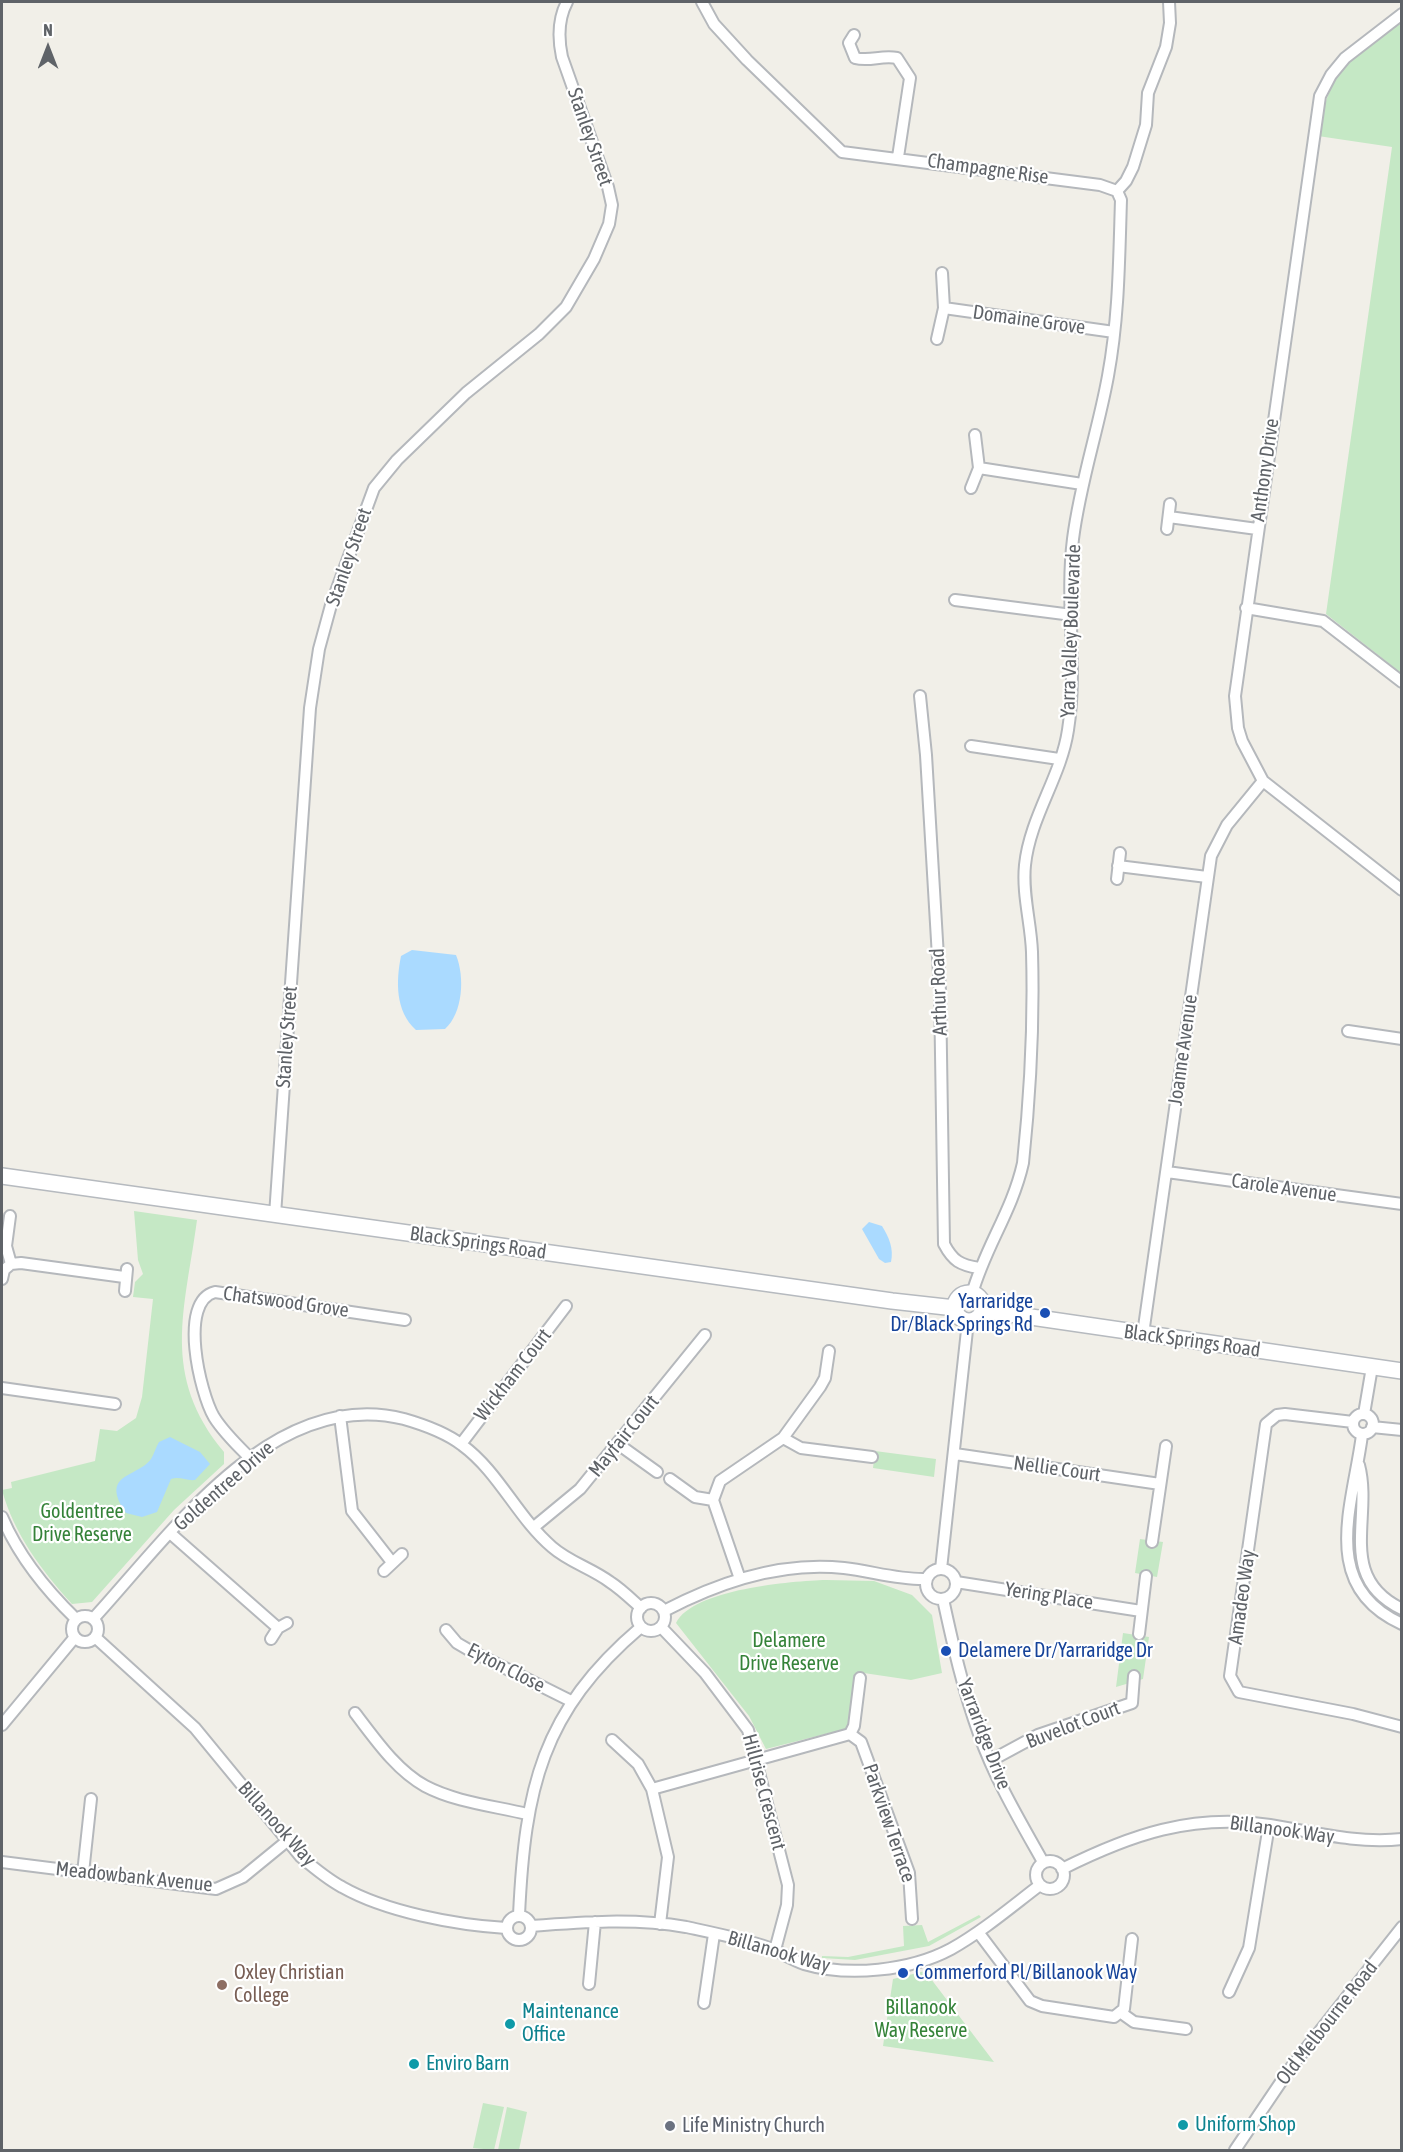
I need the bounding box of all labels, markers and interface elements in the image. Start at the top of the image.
north arrow [18,18,78,78]
text: N [43,21,53,39]
street label: Stanley Street [562,85,618,189]
street label: Champagne Rise [926,149,1050,189]
street label: Domaine Grove [971,300,1087,340]
street label: Anthony Drive [1246,417,1284,523]
street label: Stanley Street [321,505,377,609]
street label: Yarra Valley Boulevarde [1056,544,1086,718]
street label: Arthur Road [925,948,953,1036]
street label: Stanley Street [271,985,303,1089]
street label: Joanne Avenue [1163,993,1203,1107]
street label: Carole Avenue [1230,1169,1338,1207]
street label: Black Springs Road [408,1222,548,1264]
street label: Chatswood Grove [222,1281,350,1323]
place label: Yarraridge Dr/Black Springs Rd [890,1290,1033,1337]
marker: Yarraridge Dr/Black Springs Rd [1038,1306,1052,1320]
street label: Black Springs Road [1122,1320,1262,1362]
street label: Wickham Court [469,1324,557,1426]
street label: Mayfair Court [584,1390,664,1482]
street label: Goldentree Drive [169,1436,279,1536]
street label: Nellie Court [1012,1451,1102,1487]
park label: Goldentree Drive Reserve [32,1500,132,1547]
street label: Amadeo Way [1223,1548,1261,1646]
street label: Yering Place [1003,1577,1095,1615]
park label: Delamere Drive Reserve [739,1629,839,1676]
street label: Eyton Close [463,1638,549,1698]
place label: Delamere Dr/Yarraridge Dr [958,1639,1153,1663]
marker: Delamere Dr/Yarraridge Dr [939,1644,953,1658]
street label: Yarraridge Drive [952,1675,1016,1793]
street label: Buvelot Court [1023,1696,1123,1754]
street label: Hillrise Crescent [737,1731,791,1853]
street label: Parkview Terrace [858,1761,920,1885]
street label: Billanook Way [233,1777,321,1871]
street label: Billanook Way [1228,1811,1336,1849]
street label: Meadowbank Avenue [54,1857,214,1897]
street label: Billanook Way [725,1926,833,1978]
street label: Old Melbourne Road [1271,1956,1383,2090]
place label: Oxley Christian College [234,1961,344,2008]
place label: Commerford Pl/Billanook Way [915,1961,1137,1985]
marker: Commerford Pl/Billanook Way [896,1966,910,1980]
marker: Oxley Christian College [215,1978,229,1992]
park label: Billanook Way Reserve [875,1996,967,2043]
place label: Maintenance Office [522,2000,619,2047]
marker: Maintenance Office [503,2017,517,2031]
place label: Enviro Barn [426,2052,509,2076]
marker: Enviro Barn [407,2057,421,2071]
place label: Uniform Shop [1195,2113,1296,2137]
place label: Life Ministry Church [682,2114,825,2138]
marker: Uniform Shop [1176,2118,1190,2132]
marker: Life Ministry Church [663,2119,677,2133]

